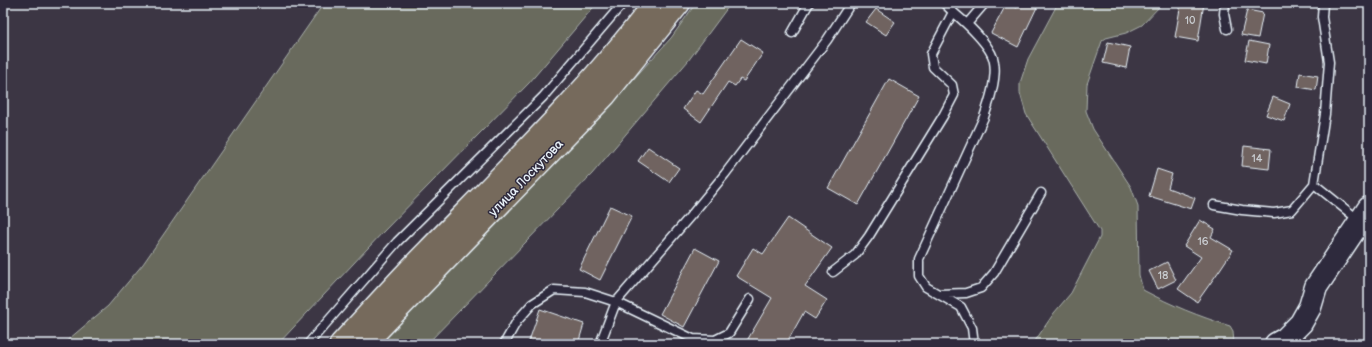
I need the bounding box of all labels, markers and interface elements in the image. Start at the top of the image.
house number: 10 [1185,14,1196,27]
street label: улица Лоскутова [485,136,567,220]
house number: 14 [1252,152,1263,165]
house number: 16 [1198,235,1209,248]
house number: 18 [1158,269,1168,282]

